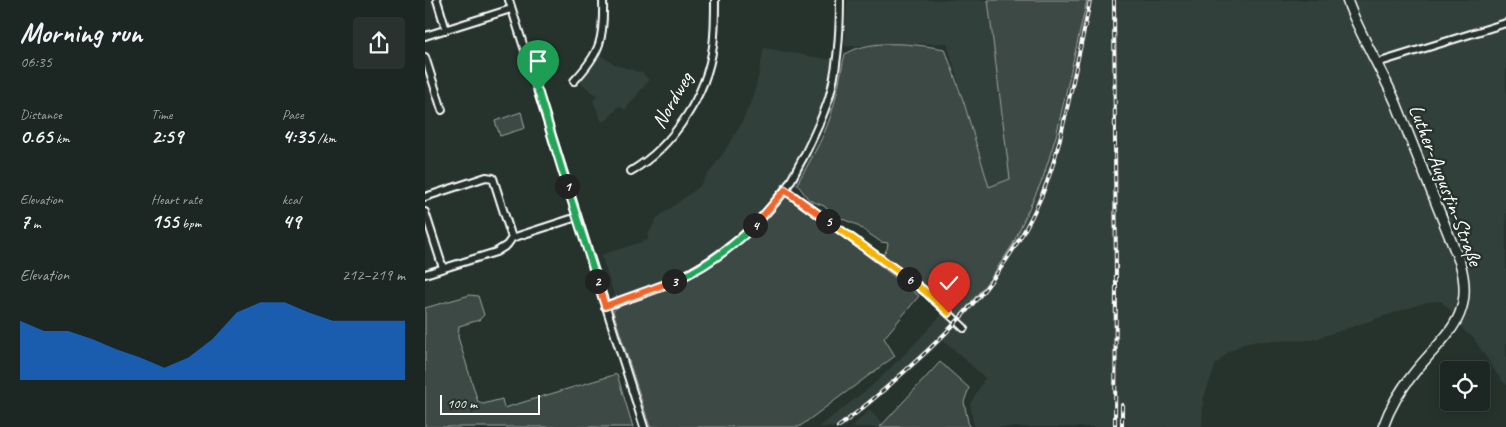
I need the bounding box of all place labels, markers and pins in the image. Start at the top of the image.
pin [517,40,559,91]
pin: 1 [555,174,579,198]
pin: 5 [815,208,841,234]
pin: 4 [743,212,767,238]
pin [928,262,970,313]
pin: 6 [897,266,921,292]
pin: 2 [585,268,609,294]
pin: 3 [661,268,687,294]

